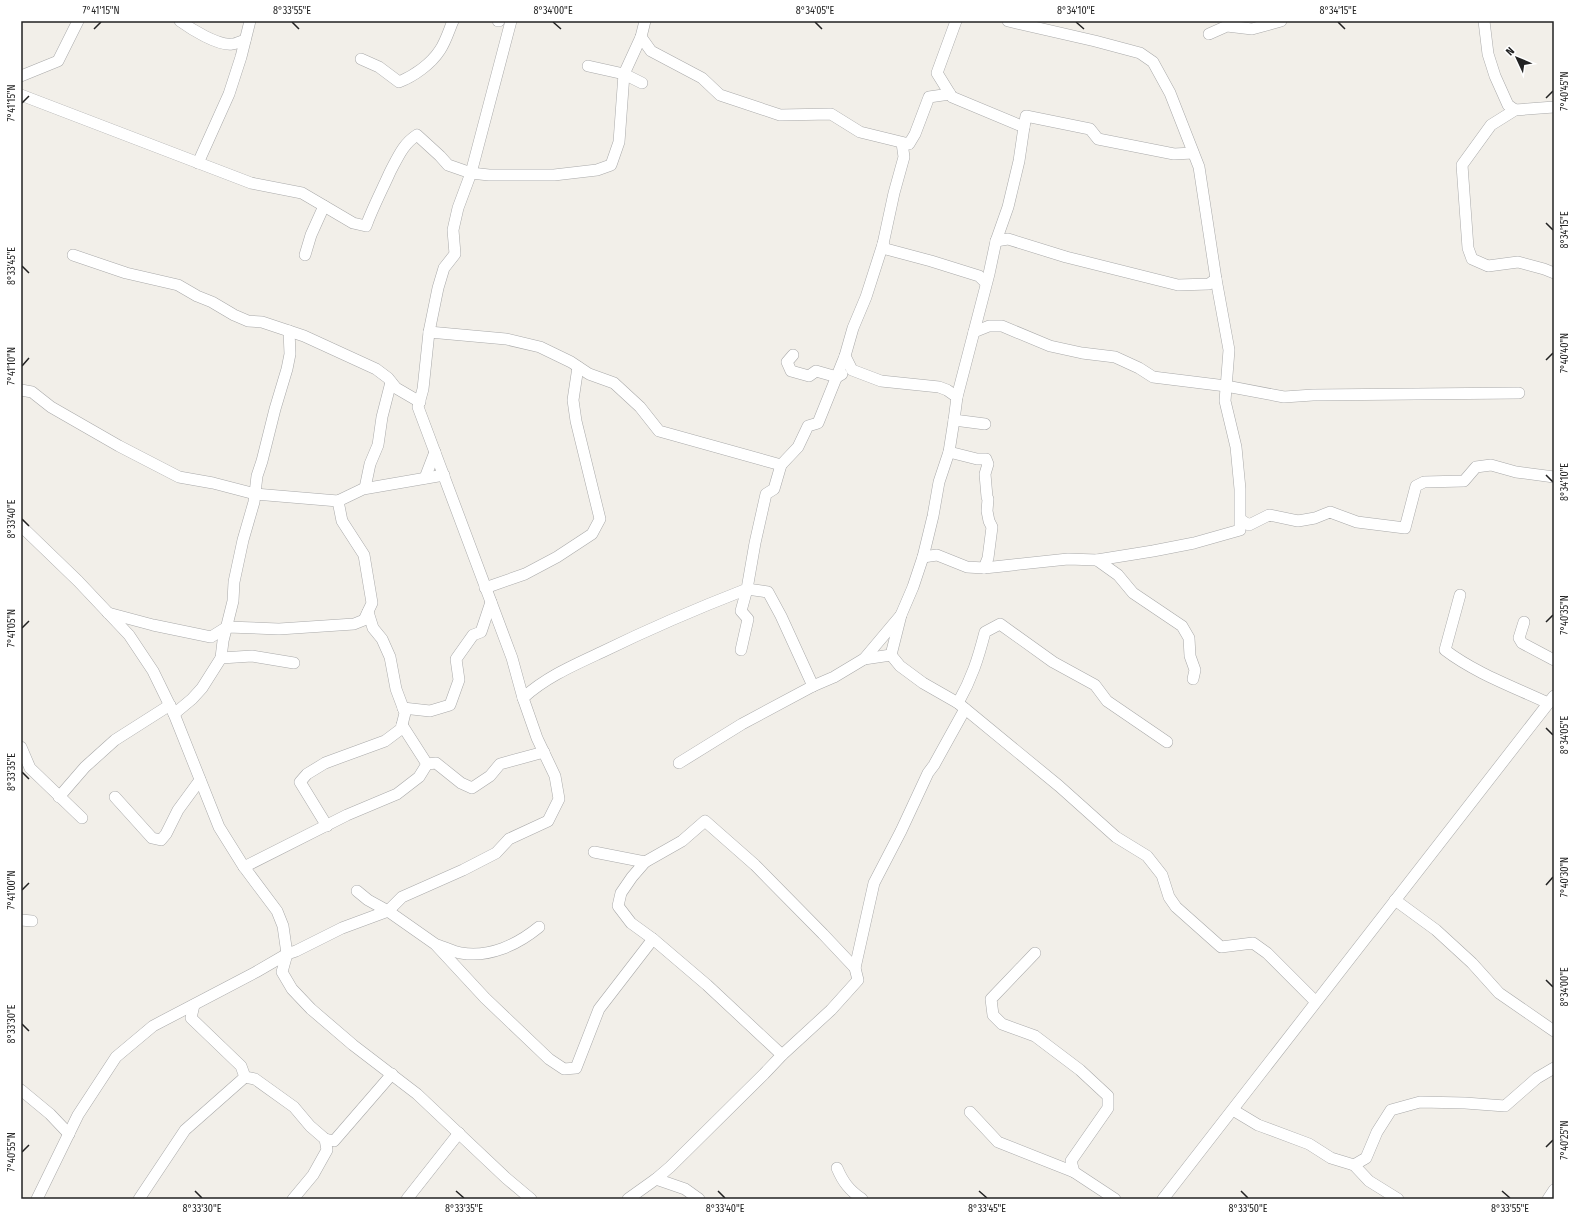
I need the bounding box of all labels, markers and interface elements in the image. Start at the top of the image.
text: 7°41'15"N [82,5,120,17]
text: 8°33'55"E [273,5,311,17]
text: 8°34'00"E [533,5,573,17]
text: 8°34'05"E [796,5,834,17]
text: 8°34'10"E [1057,5,1095,17]
text: 8°34'15"E [1319,5,1357,17]
north arrow [1497,38,1537,78]
text: N [1503,45,1517,58]
text: 7°40'45"N [1559,71,1571,111]
text: 7°41'15"N [6,84,18,122]
text: 8°34'15"E [1559,211,1571,249]
text: 8°33'45"E [6,247,18,285]
text: 7°40'40"N [1559,333,1571,373]
text: 7°41'10"N [6,347,18,385]
text: 8°34'10"E [1559,463,1571,501]
text: 8°33'40"E [6,499,18,538]
text: 7°40'35"N [1559,595,1571,635]
text: 7°41'05"N [6,609,18,647]
text: 8°34'05"E [1559,716,1571,754]
text: 8°33'35"E [6,753,18,791]
text: 7°40'30"N [1559,857,1571,897]
text: 7°41'00"N [6,870,18,910]
text: 8°34'00"E [1559,967,1571,1007]
text: 8°33'30"E [6,1004,18,1043]
text: 7°40'25"N [1559,1120,1571,1160]
text: 7°40'55"N [6,1132,18,1172]
text: 8°33'30"E [183,1203,222,1215]
text: 8°33'35"E [445,1203,483,1215]
text: 8°33'40"E [706,1203,745,1215]
text: 8°33'45"E [968,1203,1006,1215]
text: 8°33'50"E [1229,1203,1268,1215]
text: 8°33'55"E [1491,1203,1529,1215]

